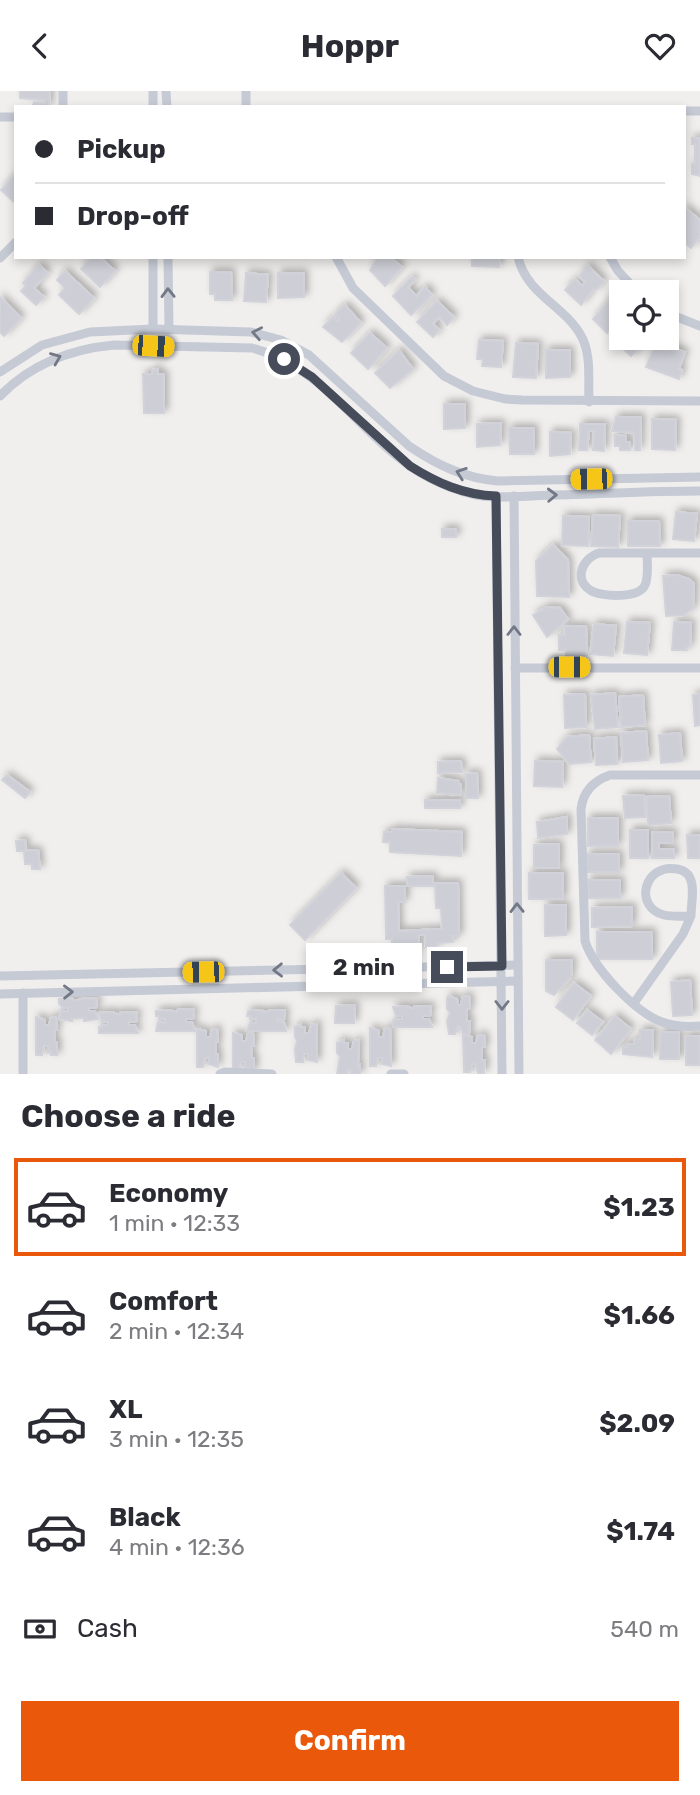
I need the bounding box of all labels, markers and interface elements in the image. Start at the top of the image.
icon: back [21,27,59,65]
text: Hoppr [301,27,399,65]
icon: heart [641,27,679,65]
text: Pickup [77,134,166,165]
text: Drop-off [77,201,189,232]
map controls [609,280,679,350]
button: locate [609,280,679,350]
one-way arrow [160,288,176,298]
one-way arrow [251,327,263,342]
car [132,334,175,358]
route start [268,343,300,375]
one-way arrow [50,353,62,367]
one-way arrow [456,467,468,481]
car [570,468,613,490]
one-way arrow [547,487,558,503]
one-way arrow [506,626,522,636]
car [549,657,591,678]
one-way arrow [509,902,525,913]
callout: 2 min [307,943,422,991]
route end [431,951,463,983]
text: 2 min [333,953,395,981]
car [182,961,225,983]
one-way arrow [272,963,283,978]
one-way arrow [63,984,74,1000]
one-way arrow [494,1000,510,1011]
text: Choose a ride [21,1097,235,1135]
icon: car [25,1176,88,1239]
text: Economy [109,1178,228,1209]
text: $1.23 [603,1192,675,1223]
text: 1 min · 12:33 [109,1209,240,1237]
icon: car [25,1284,88,1347]
text: Comfort [109,1286,218,1317]
text: $1.66 [604,1300,675,1331]
text: 2 min · 12:34 [109,1317,244,1345]
icon: car [25,1392,88,1455]
text: XL [109,1394,142,1425]
text: $2.09 [599,1408,675,1439]
text: 3 min · 12:35 [109,1425,244,1453]
icon: car [25,1500,88,1563]
text: Black [109,1502,181,1533]
text: $1.74 [606,1516,675,1547]
text: 4 min · 12:36 [109,1533,245,1561]
icon: cash [21,1610,59,1648]
text: Cash [77,1613,138,1644]
text: 540 m [610,1615,679,1643]
button: Confirm [21,1701,679,1781]

